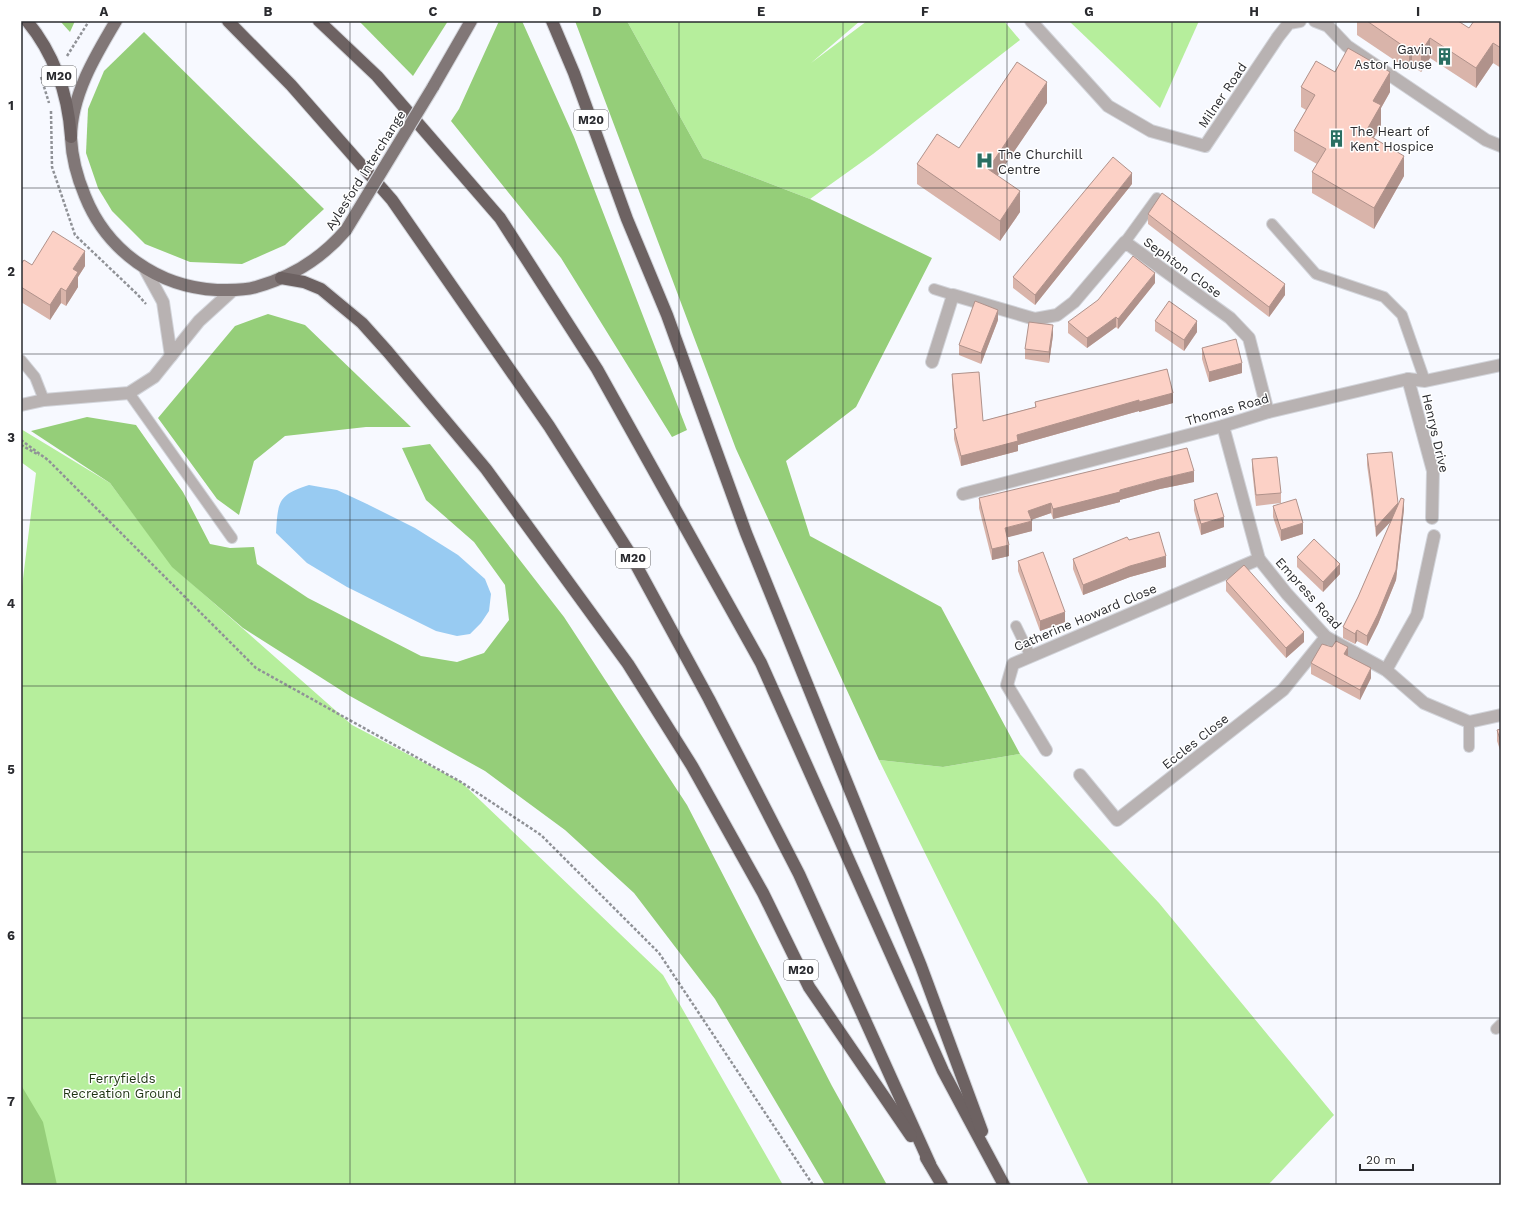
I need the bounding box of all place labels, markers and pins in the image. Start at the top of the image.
place label: Gavin Astor House [1354,42,1432,72]
building icon: Gavin Astor House [1435,46,1455,66]
place label: The Heart of Kent Hospice [1350,124,1434,154]
building icon: The Heart of Kent Hospice [1327,128,1347,148]
place label: The Churchill Centre [998,147,1082,177]
hospital icon: The Churchill Centre [975,151,995,171]

